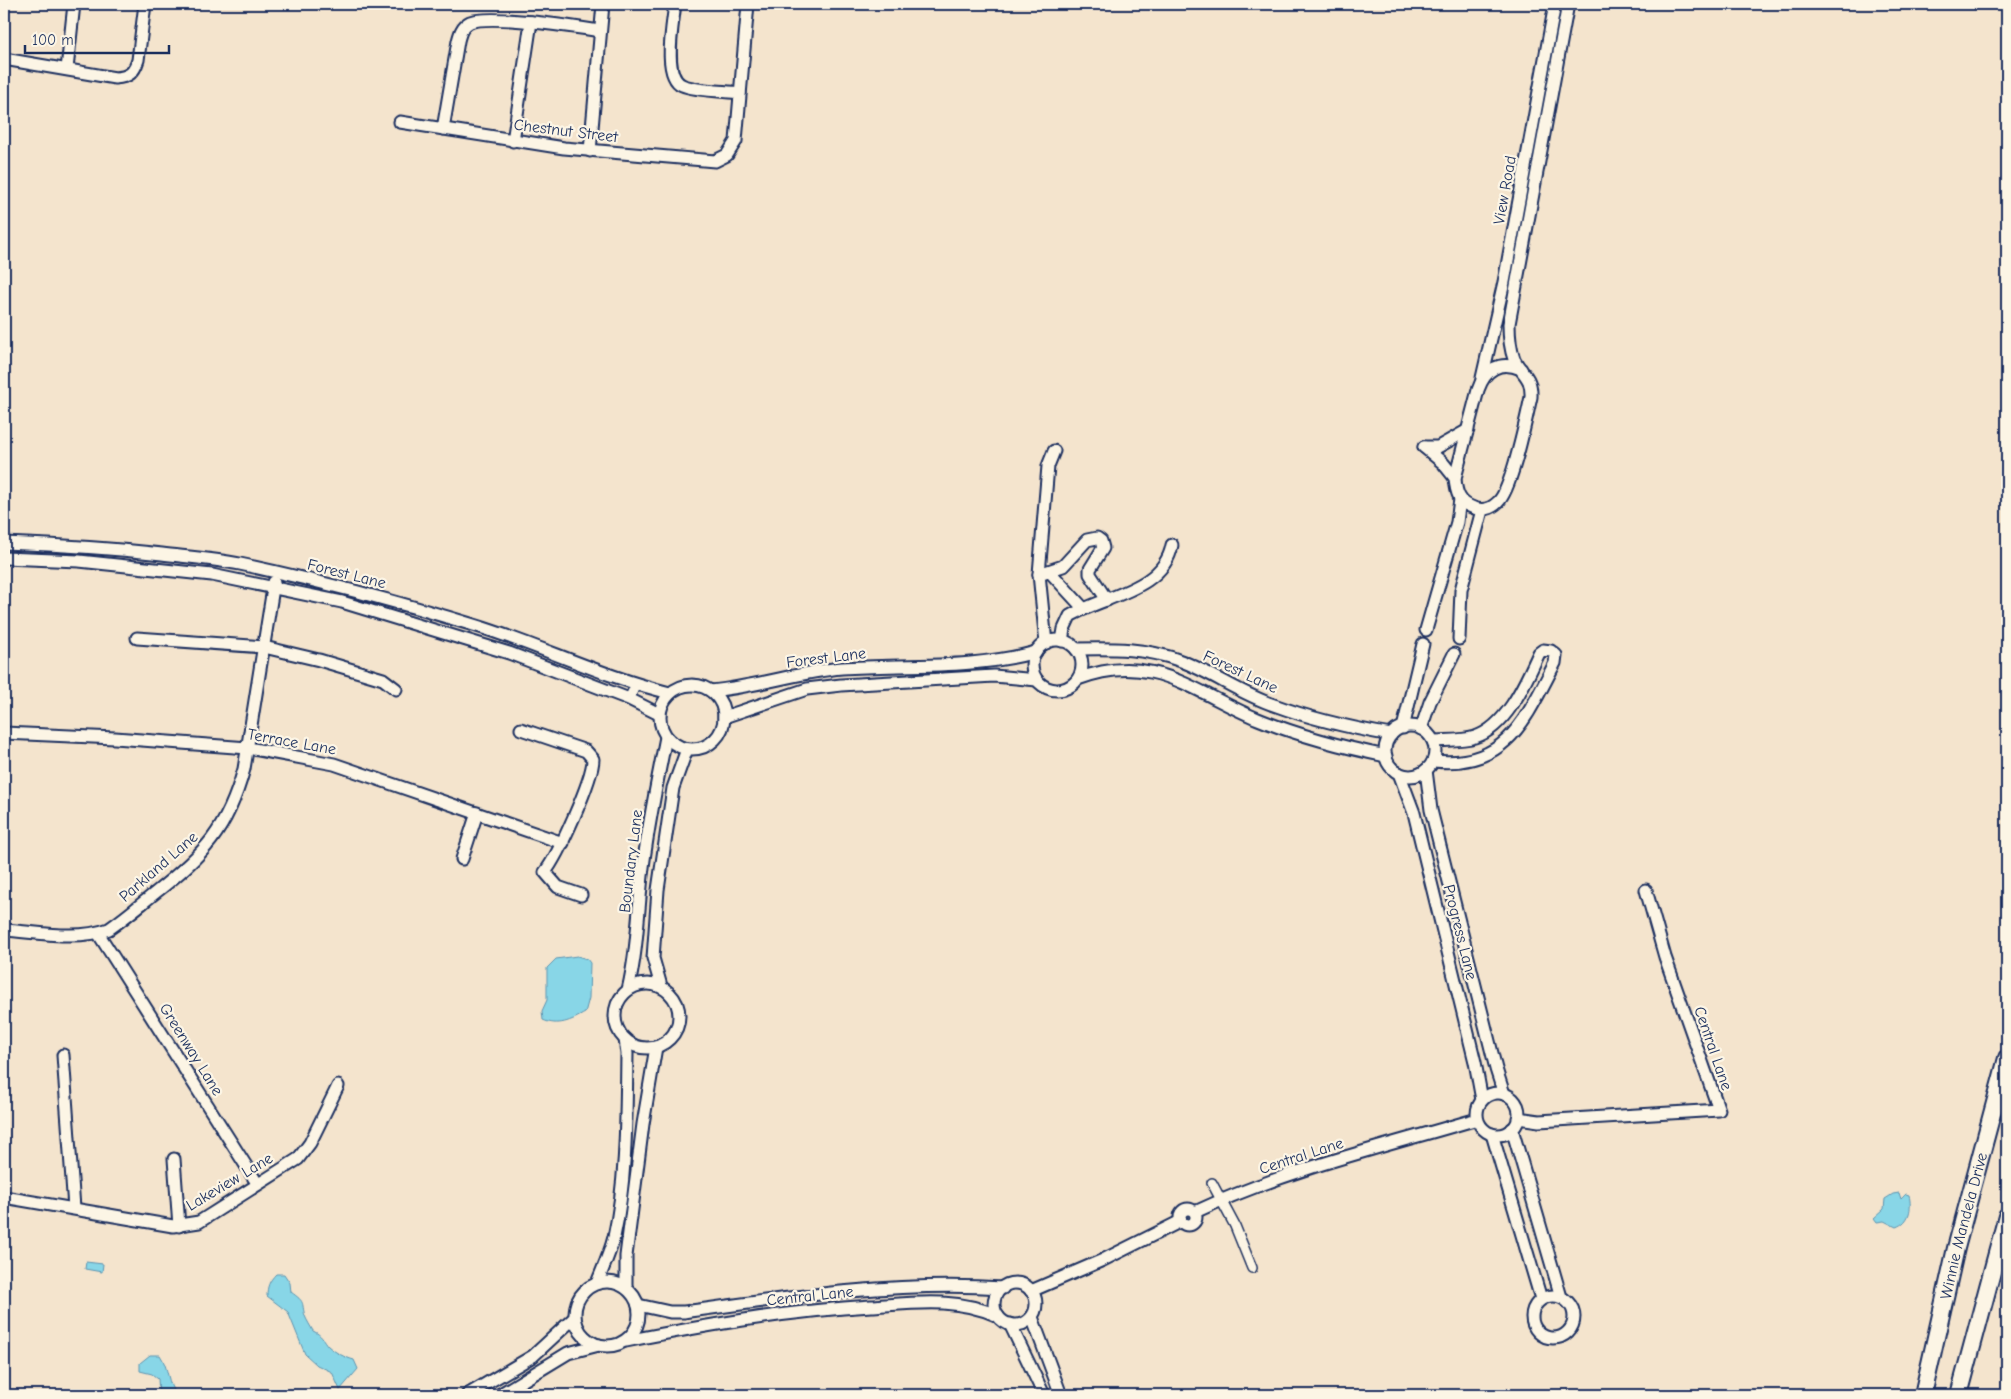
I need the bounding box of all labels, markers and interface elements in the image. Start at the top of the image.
scale bar [25,22,169,54]
text: 100 m [32,31,74,49]
street label: Chestnut Street [513,116,619,146]
street label: View Road [1490,154,1520,226]
street label: Forest Lane [306,556,388,592]
street label: Forest Lane [785,644,867,672]
street label: Forest Lane [1200,647,1281,697]
street label: Terrace Lane [246,725,338,759]
street label: Boundary Lane [616,808,646,914]
street label: Parkland Lane [116,828,202,906]
street label: Progress Lane [1439,883,1481,982]
street label: Greenway Lane [156,1000,227,1099]
street label: Central Lane [1690,1004,1736,1093]
street label: Central Lane [1257,1134,1346,1178]
street label: Lakeview Lane [183,1149,276,1215]
street label: Winnie Mandela Drive [1937,1150,1991,1301]
street label: Central Lane [766,1282,854,1310]

